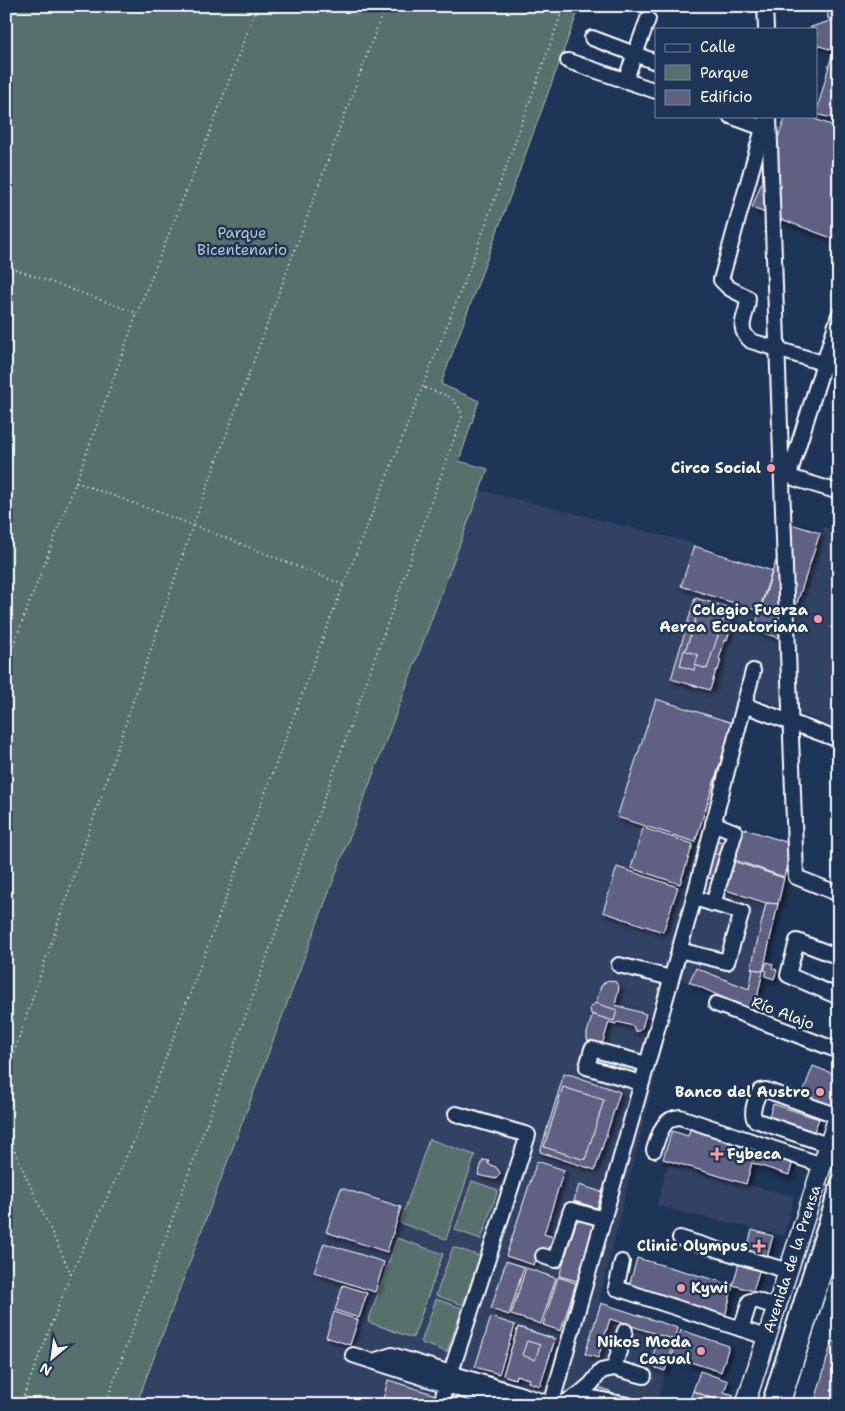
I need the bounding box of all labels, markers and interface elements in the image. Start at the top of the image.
legend [655,28,818,118]
text: Calle [700,37,736,57]
text: Parque [700,63,749,83]
text: Edificio [700,87,752,107]
park label: Parque Bicentenario [197,223,287,260]
place label: Circo Social [671,458,761,478]
marker: Circo Social [765,462,777,474]
place label: Colegio Fuerza Aerea Ecuatoriana [659,600,809,637]
marker: Colegio Fuerza Aerea Ecuatoriana [812,613,824,625]
street label: Río Alajo [749,992,817,1034]
place label: Banco del Austro [675,1082,810,1102]
marker: Banco del Austro [814,1086,826,1098]
place label: Fybeca [727,1144,782,1164]
marker: Fybeca [711,1148,723,1160]
street label: Avenida de la Prensa [759,1182,826,1336]
place label: Clinic Olympus [637,1236,748,1256]
marker: Clinic Olympus [752,1239,766,1253]
place label: Kywi [691,1278,728,1298]
marker: Kywi [675,1282,687,1294]
place label: Nikos Moda Casual [597,1332,692,1369]
north arrow [28,1334,78,1384]
marker: Nikos Moda Casual [695,1345,707,1357]
text: N [36,1359,55,1380]

